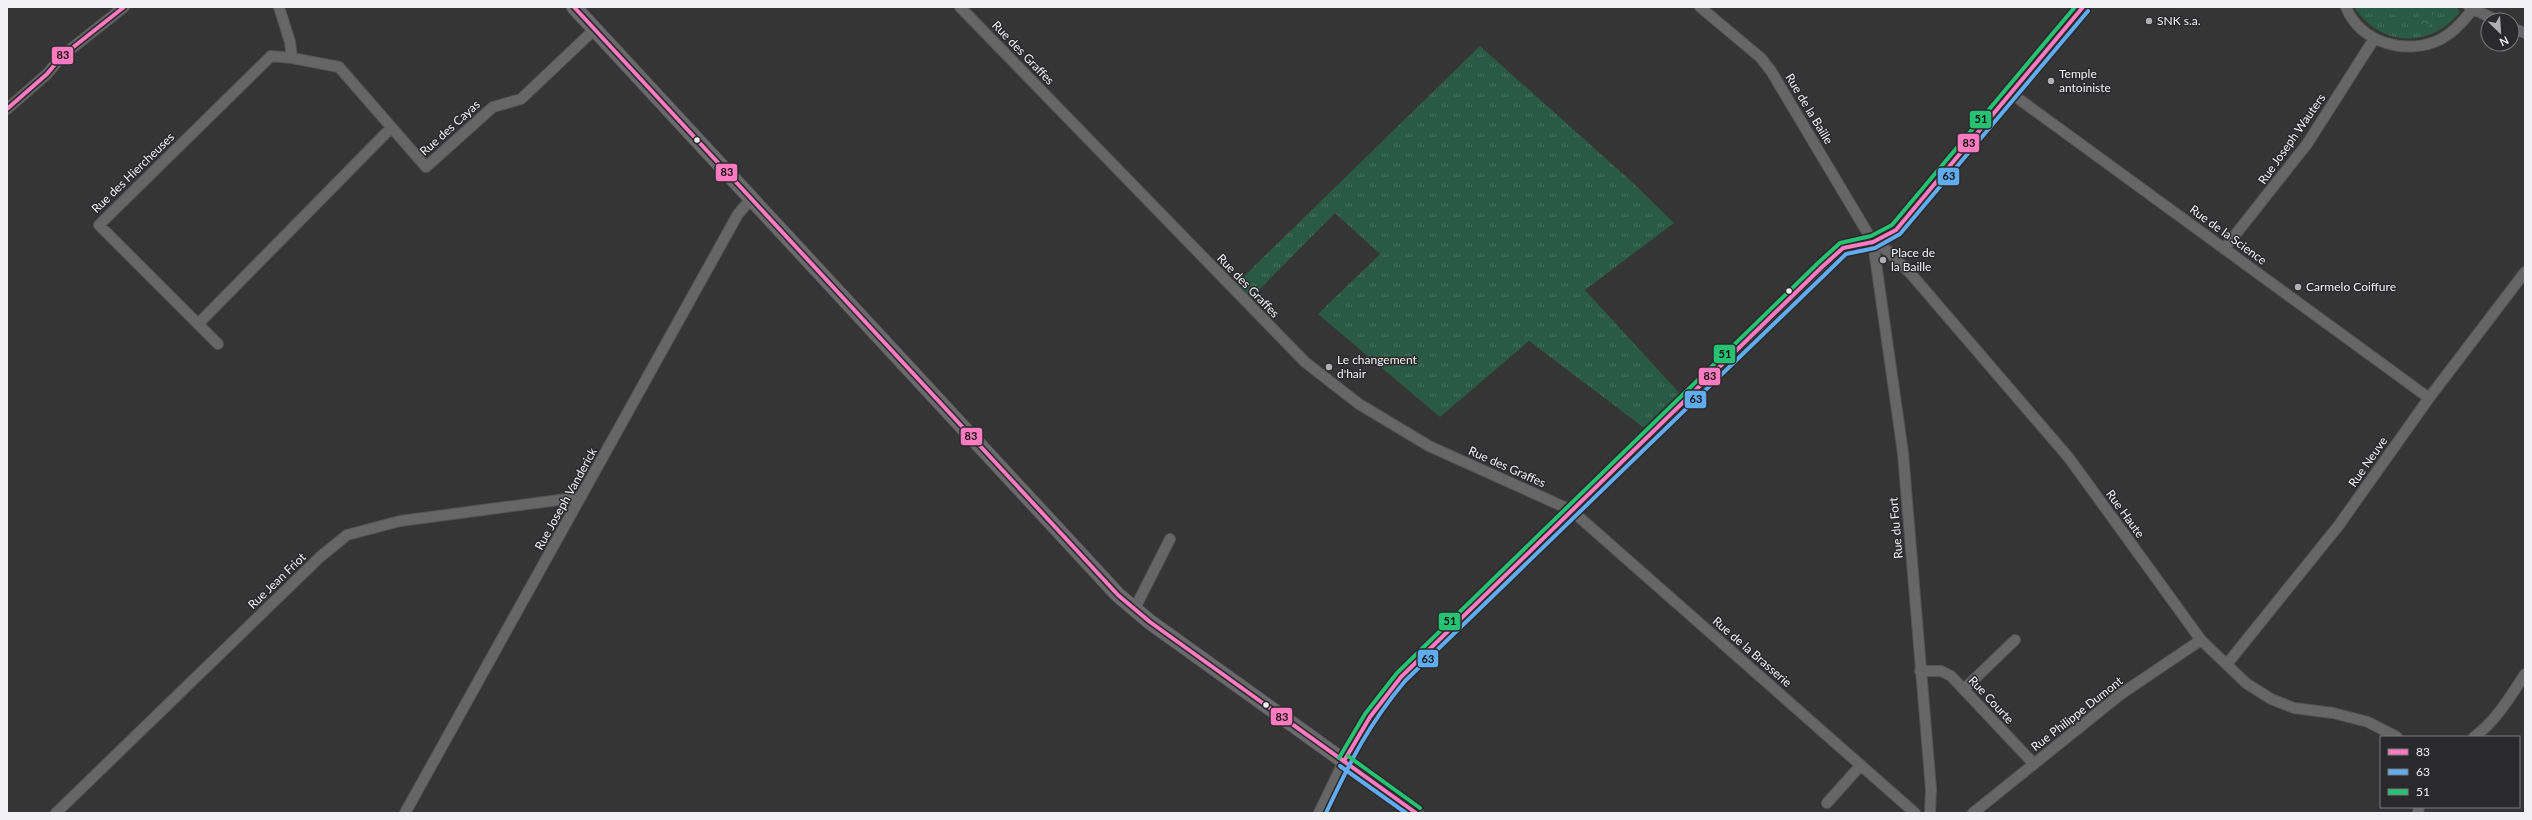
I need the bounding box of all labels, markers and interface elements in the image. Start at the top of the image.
north arrow [2480,12,2520,52]
place label: SNK s.a. [2157,13,2201,28]
marker: SNK s.a. [2144,16,2154,26]
street label: Rue des Graffes [989,18,1058,88]
text: N [2498,34,2511,49]
line badge: 83 [51,46,74,65]
text: 83 [57,48,69,61]
place label: Temple antoiniste [2059,66,2111,95]
street label: Rue de la Baille [1782,71,1836,147]
marker: Temple antoiniste [2046,76,2056,86]
street label: Rue Joseph Wauters [2255,91,2328,187]
street label: Rue des Cayas [416,97,483,159]
line badge: 51 [1969,110,1992,129]
text: 51 [1975,112,1987,125]
street label: Rue des Hiercheuses [88,129,177,216]
line badge: 83 [1957,133,1980,153]
unlabelled marker [692,135,702,145]
text: 83 [1963,136,1975,149]
line badge: 83 [715,163,738,182]
text: 83 [721,165,733,178]
line badge: 63 [1937,167,1960,186]
text: 63 [1943,169,1955,182]
street label: Rue de la Science [2187,202,2270,268]
place label: Place de la Baille [1891,245,1935,274]
street label: Rue des Graffes [1214,251,1283,321]
marker: Place de la Baille [1878,255,1888,265]
place label: Carmelo Coiffure [2306,279,2396,294]
marker: Carmelo Coiffure [2293,282,2303,292]
unlabelled marker [1784,286,1794,296]
line badge: 51 [1713,344,1736,364]
text: 51 [1719,347,1731,360]
place label: Le changement d'hair [1337,352,1418,381]
marker: Le changement d'hair [1324,362,1334,372]
line badge: 83 [1698,367,1721,386]
text: 83 [1704,369,1716,382]
line badge: 63 [1684,390,1707,409]
text: 63 [1690,392,1702,405]
line badge: 83 [960,427,983,446]
text: 83 [965,429,977,442]
street label: Rue Neuve [2345,434,2390,490]
street label: Rue des Graffes [1466,443,1548,490]
street label: Rue Joseph Vanderick [531,444,600,552]
street label: Rue Haute [2103,487,2148,541]
street label: Rue du Fort [1885,496,1906,559]
street label: Rue Jean Friot [245,549,309,612]
line badge: 51 [1438,612,1461,631]
street label: Rue de la Brasserie [1710,613,1795,690]
text: 51 [1444,614,1456,627]
line badge: 63 [1417,649,1439,668]
text: 63 [1422,652,1434,665]
street label: Rue Courte [1966,673,2017,727]
street label: Rue Philippe Dumont [2028,673,2126,754]
unlabelled marker [1261,700,1271,710]
line badge: 83 [1270,707,1293,726]
text: 83 [1276,710,1288,723]
legend [2380,736,2520,808]
text: 83 [2416,744,2430,759]
text: 63 [2416,764,2430,779]
text: 51 [2416,784,2430,799]

